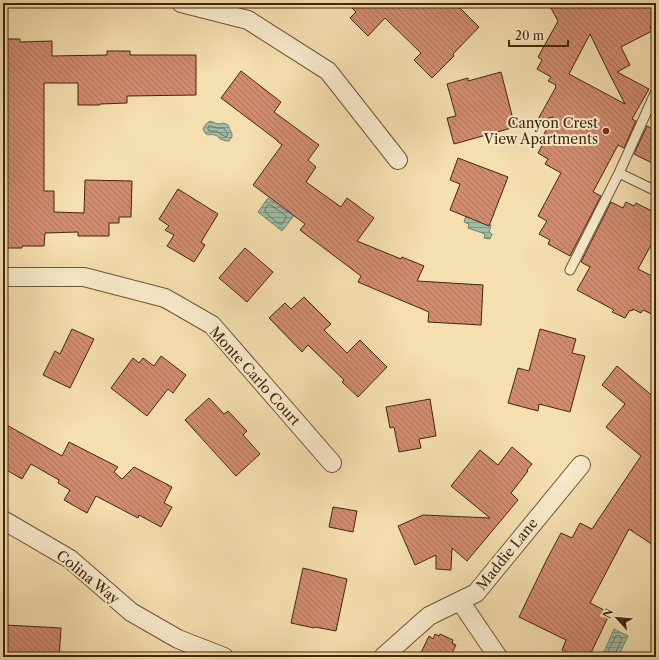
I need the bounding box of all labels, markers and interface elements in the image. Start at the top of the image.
scale bar [509,22,568,48]
text: 20 m [515,28,544,43]
place label: Canyon Crest View Apartments [483,114,598,148]
marker: Canyon Crest View Apartments [601,126,611,136]
street label: Monte Carlo Court [206,323,304,429]
street label: Maddie Lane [472,514,542,594]
street label: Colina Way [53,546,123,608]
north arrow [597,598,637,638]
text: N [600,606,617,621]

